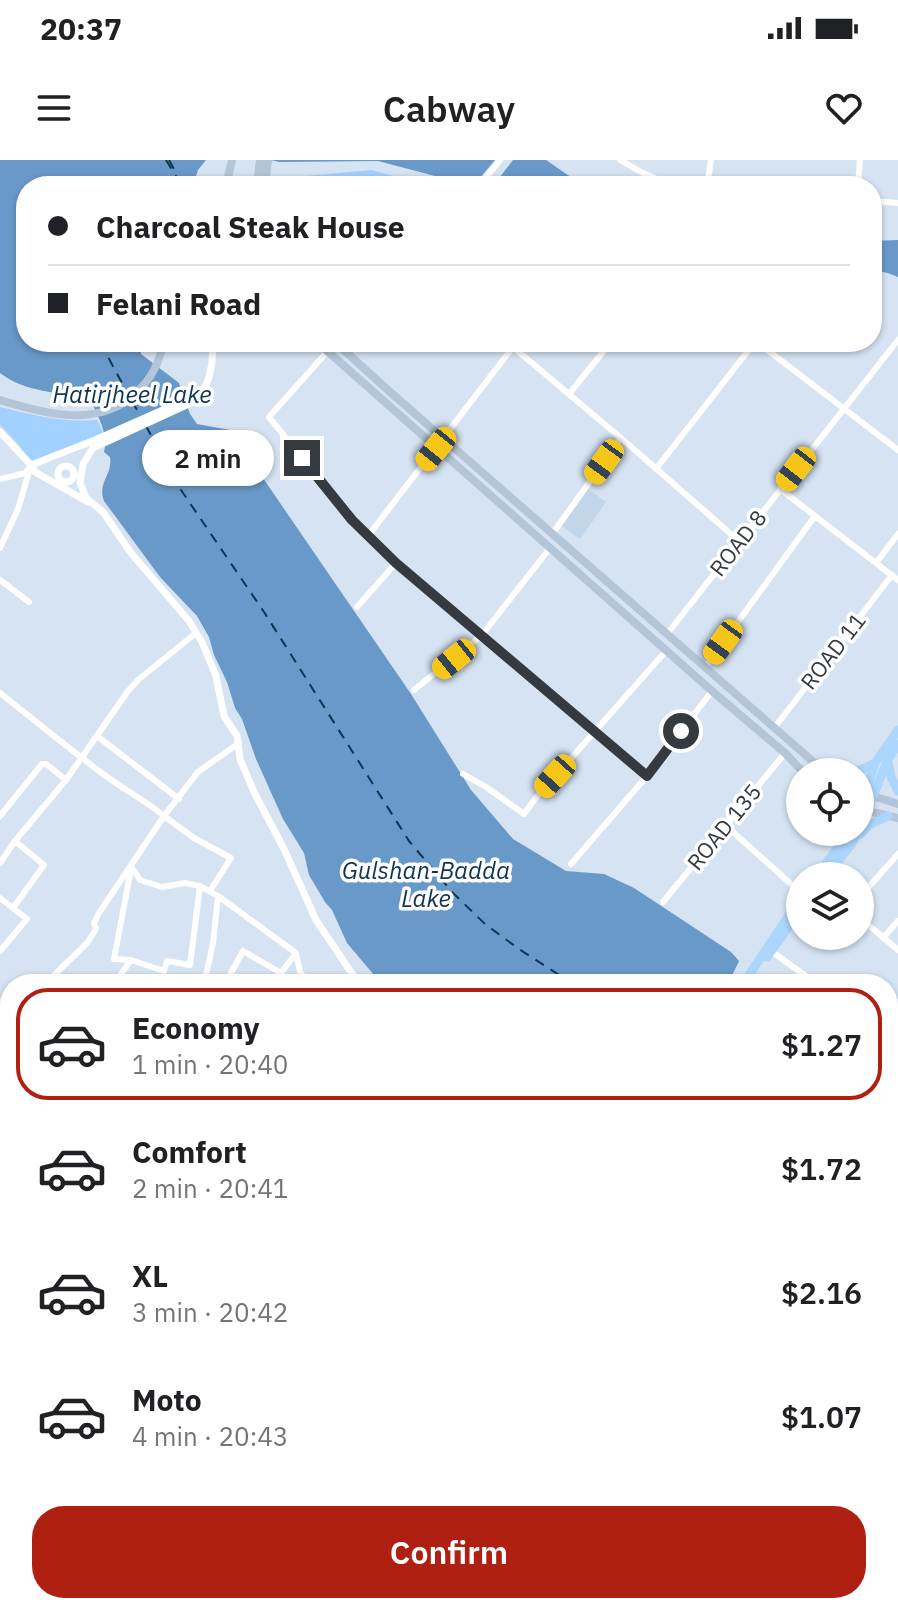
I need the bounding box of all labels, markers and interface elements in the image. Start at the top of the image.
text: 20:37 [40,9,122,48]
text: Cabway [383,85,515,132]
icon: menu [32,86,76,130]
icon: heart [822,86,866,130]
text: Charcoal Steak House [96,207,405,246]
text: Felani Road [96,284,261,323]
water label: Hatirjheel Lake [53,378,211,410]
car [412,423,460,475]
callout: 2 min [142,430,274,486]
car [580,436,628,488]
route end [284,440,320,476]
text: 2 min [174,441,242,475]
car [772,443,820,495]
street label: ROAD 8 [703,504,773,582]
street label: ROAD 11 [794,606,872,695]
car [699,616,747,668]
car [428,635,480,683]
route start [663,713,699,749]
car [530,750,580,802]
map controls [786,758,874,950]
button: locate [786,758,874,846]
street label: ROAD 135 [680,778,767,876]
water label: Gulshan-Badda Lake [342,854,510,914]
button: layers [786,862,874,950]
icon: car [36,1008,108,1080]
text: Economy [132,1008,260,1047]
text: $1.27 [781,1025,862,1064]
text: 1 min · 20:40 [132,1047,288,1081]
icon: car [36,1132,108,1204]
text: Comfort [132,1132,247,1171]
text: $1.72 [781,1149,862,1188]
text: 2 min · 20:41 [132,1171,288,1205]
icon: car [36,1256,108,1328]
text: XL [132,1256,168,1295]
text: $2.16 [781,1273,862,1312]
text: 3 min · 20:42 [132,1295,288,1329]
icon: car [36,1380,108,1452]
text: Moto [132,1380,202,1419]
text: $1.07 [781,1397,862,1436]
text: 4 min · 20:43 [132,1419,288,1453]
button: Confirm [32,1506,866,1598]

